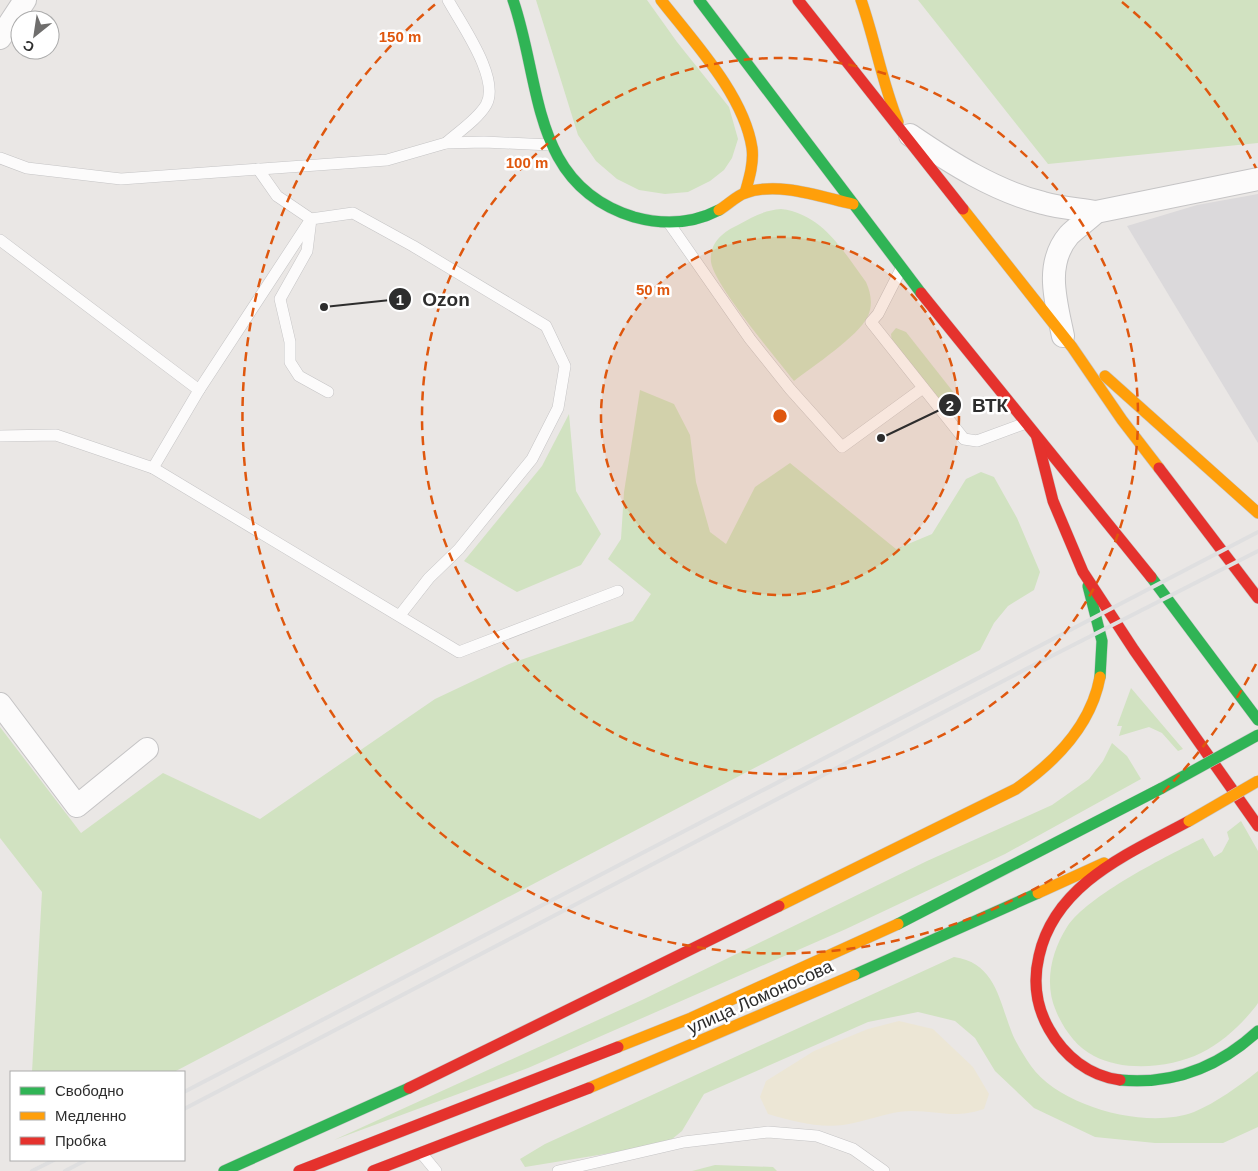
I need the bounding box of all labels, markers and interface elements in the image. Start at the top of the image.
north arrow [10,10,60,60]
text: 150 m [379,28,421,45]
text: С [20,37,37,56]
text: 100 m [506,154,548,171]
text: 50 m [636,281,670,298]
callout: Ozon [387,282,480,316]
text: Ozon [422,289,470,310]
text: 1 [396,291,404,308]
callout: ВТК [937,388,1019,422]
text: ВТК [972,395,1009,416]
text: 2 [946,397,954,414]
centre of rings [771,407,789,425]
street label: улица Ломоносова [684,955,837,1038]
legend [10,1071,185,1161]
text: Свободно [55,1082,124,1099]
text: Медленно [55,1107,126,1124]
text: Пробка [55,1132,107,1149]

